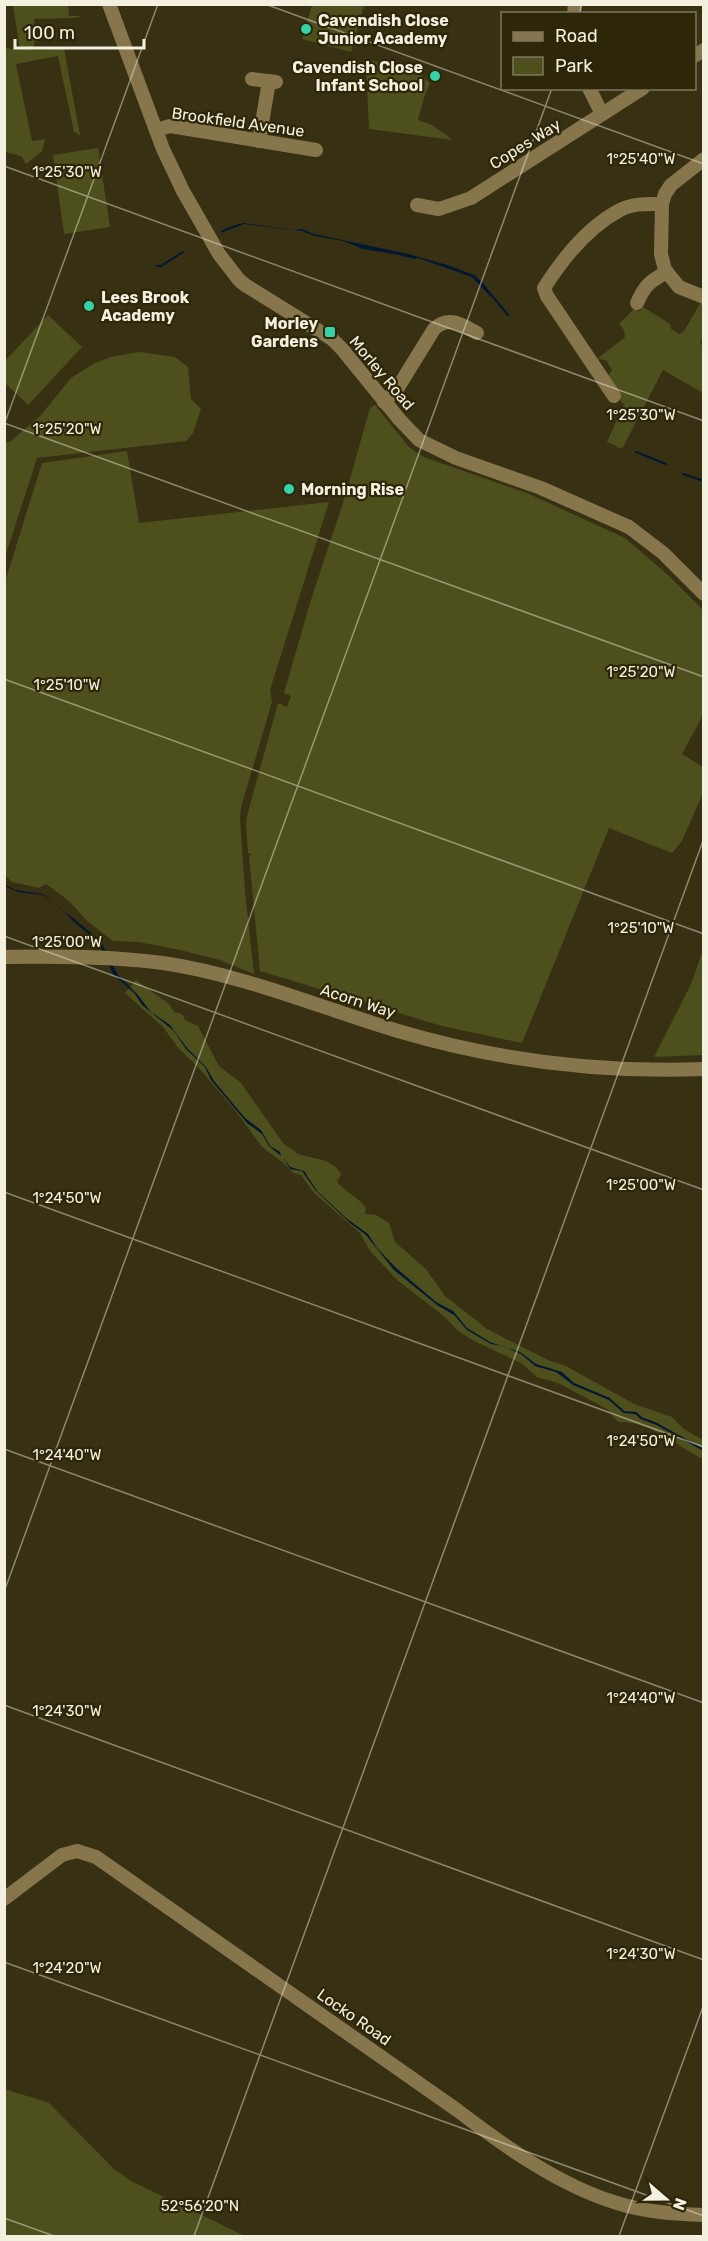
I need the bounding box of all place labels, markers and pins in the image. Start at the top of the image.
place label: Cavendish Close Junior Academy [318,11,449,48]
marker: Cavendish Close Junior Academy [299,22,313,36]
place label: Cavendish Close Infant School [292,58,423,95]
marker: Cavendish Close Infant School [428,69,442,83]
place label: Lees Brook Academy [101,288,190,325]
marker: Lees Brook Academy [82,299,96,313]
place label: Morley Gardens [251,314,318,351]
marker: Morley Gardens [323,325,337,339]
place label: Morning Rise [301,480,404,499]
marker: Morning Rise [282,482,296,496]

